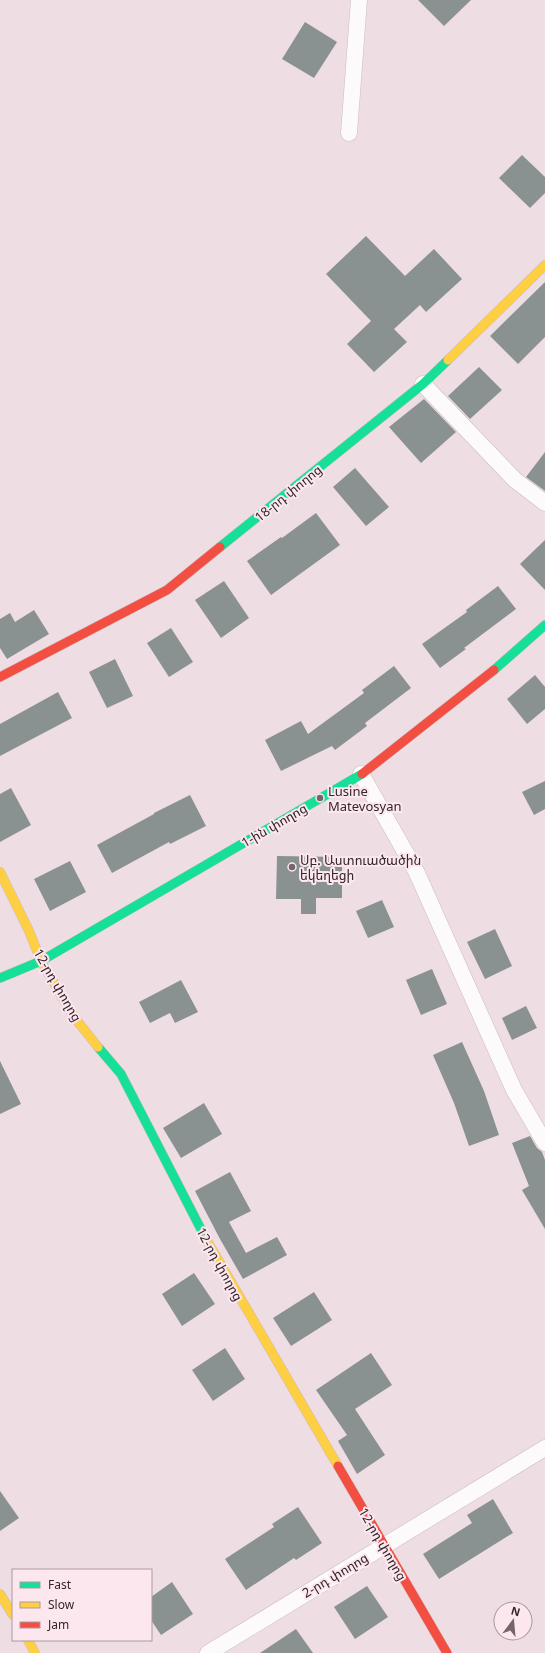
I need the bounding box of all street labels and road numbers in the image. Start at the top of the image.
street label: 18-րդ փողոց [251,460,325,526]
street label: 1-ին փողոց [238,799,310,851]
street label: 12-րդ փողոց [30,945,86,1025]
street label: 12-րդ փողոց [192,1224,248,1304]
street label: 12-րդ փողոց [355,1504,411,1584]
street label: 2-րդ փողոց [299,1548,371,1602]

